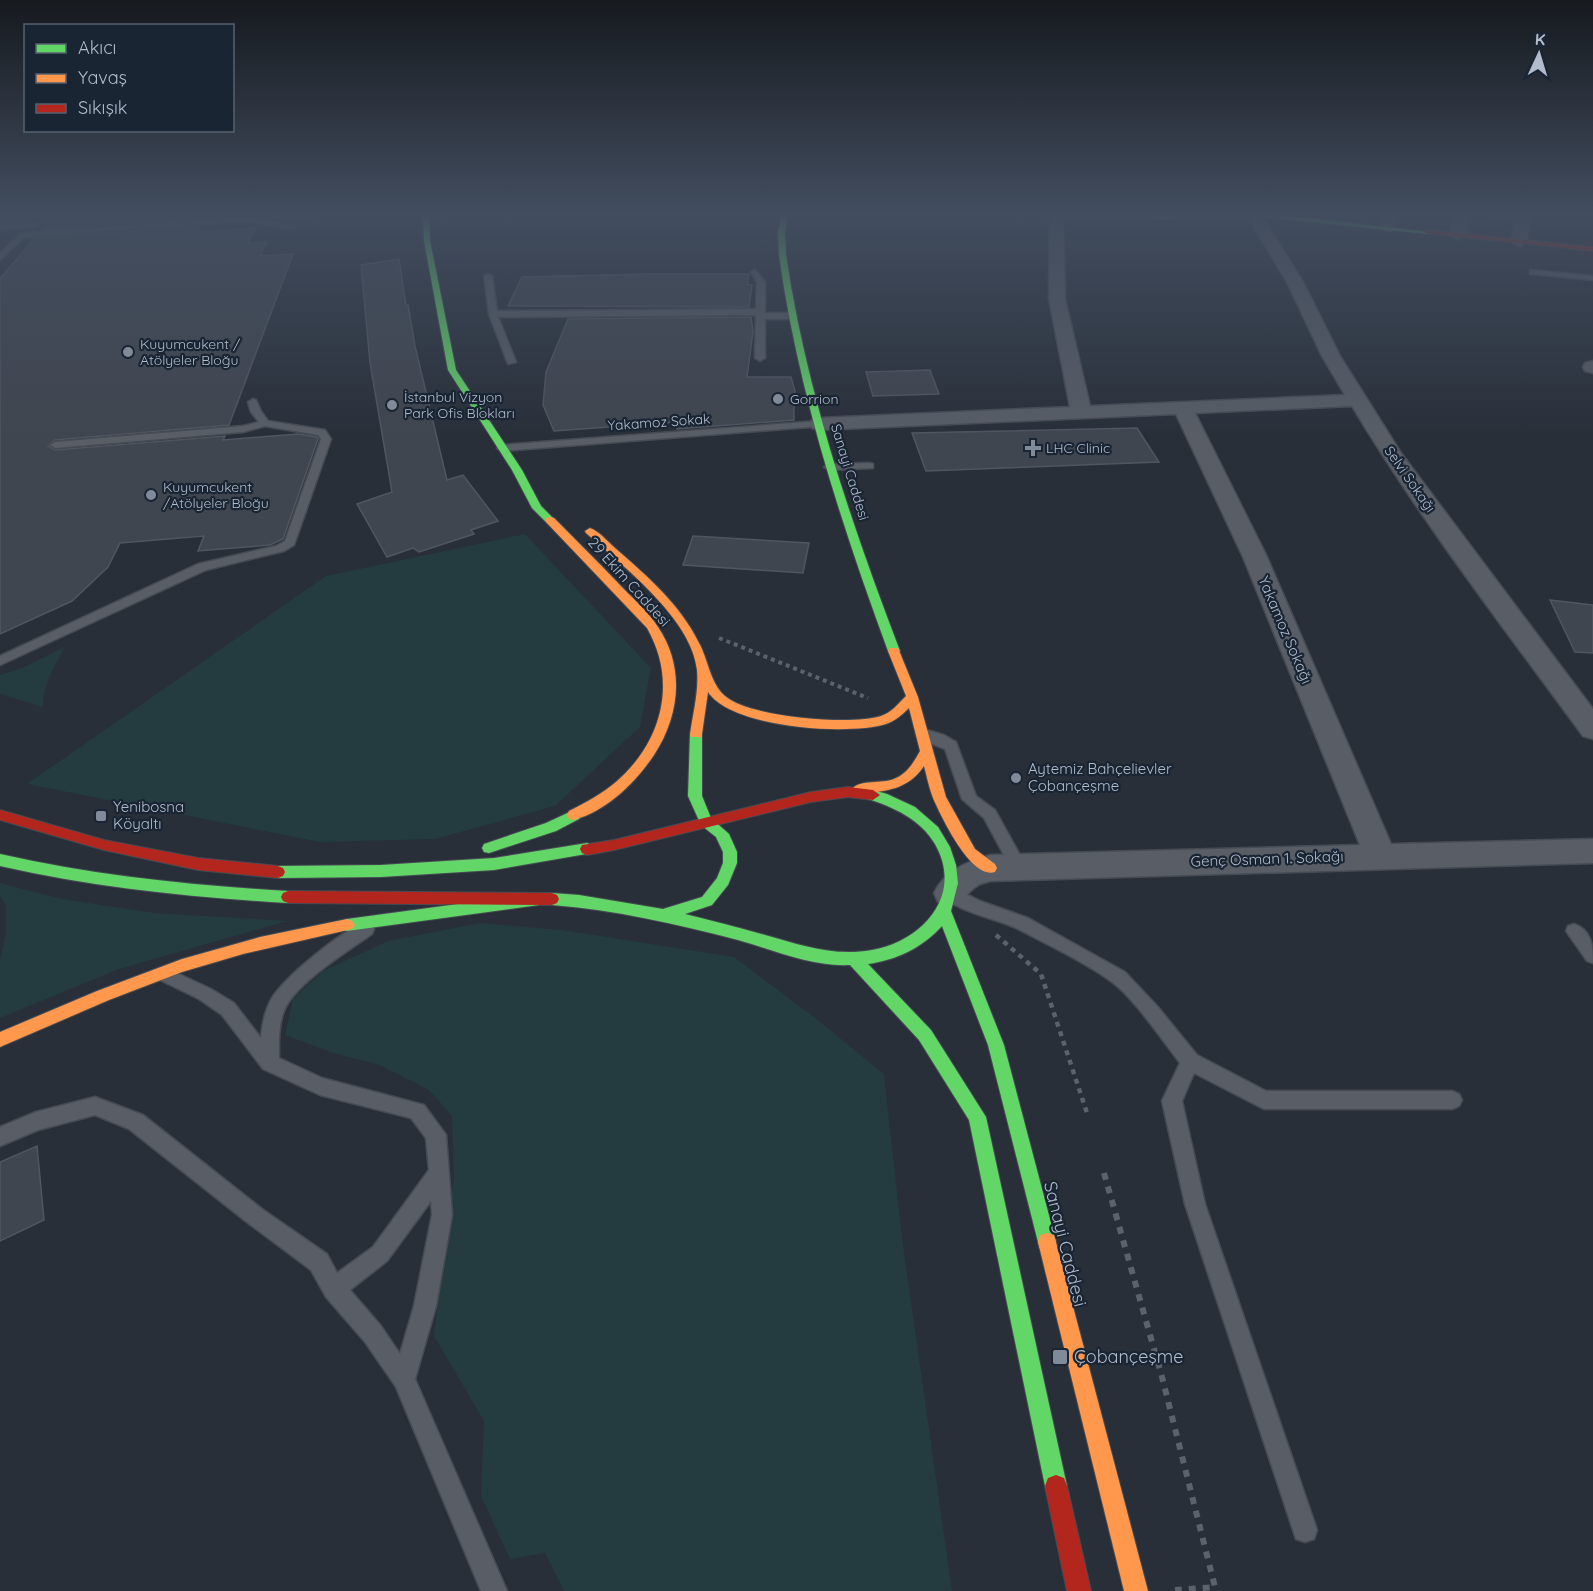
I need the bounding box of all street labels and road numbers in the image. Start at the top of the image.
street label: Yakamoz Sokak [607,409,711,435]
street label: Sanayi Caddesi [827,422,873,522]
street label: Selvi Sokağı [1381,442,1439,516]
street label: 29 Ekim Caddesi [584,533,675,630]
street label: Yakamoz Sokağı [1254,573,1317,686]
street label: Genç Osman 1. Sokağı [1190,846,1344,871]
street label: Sanayi Caddesi [1039,1179,1092,1309]

